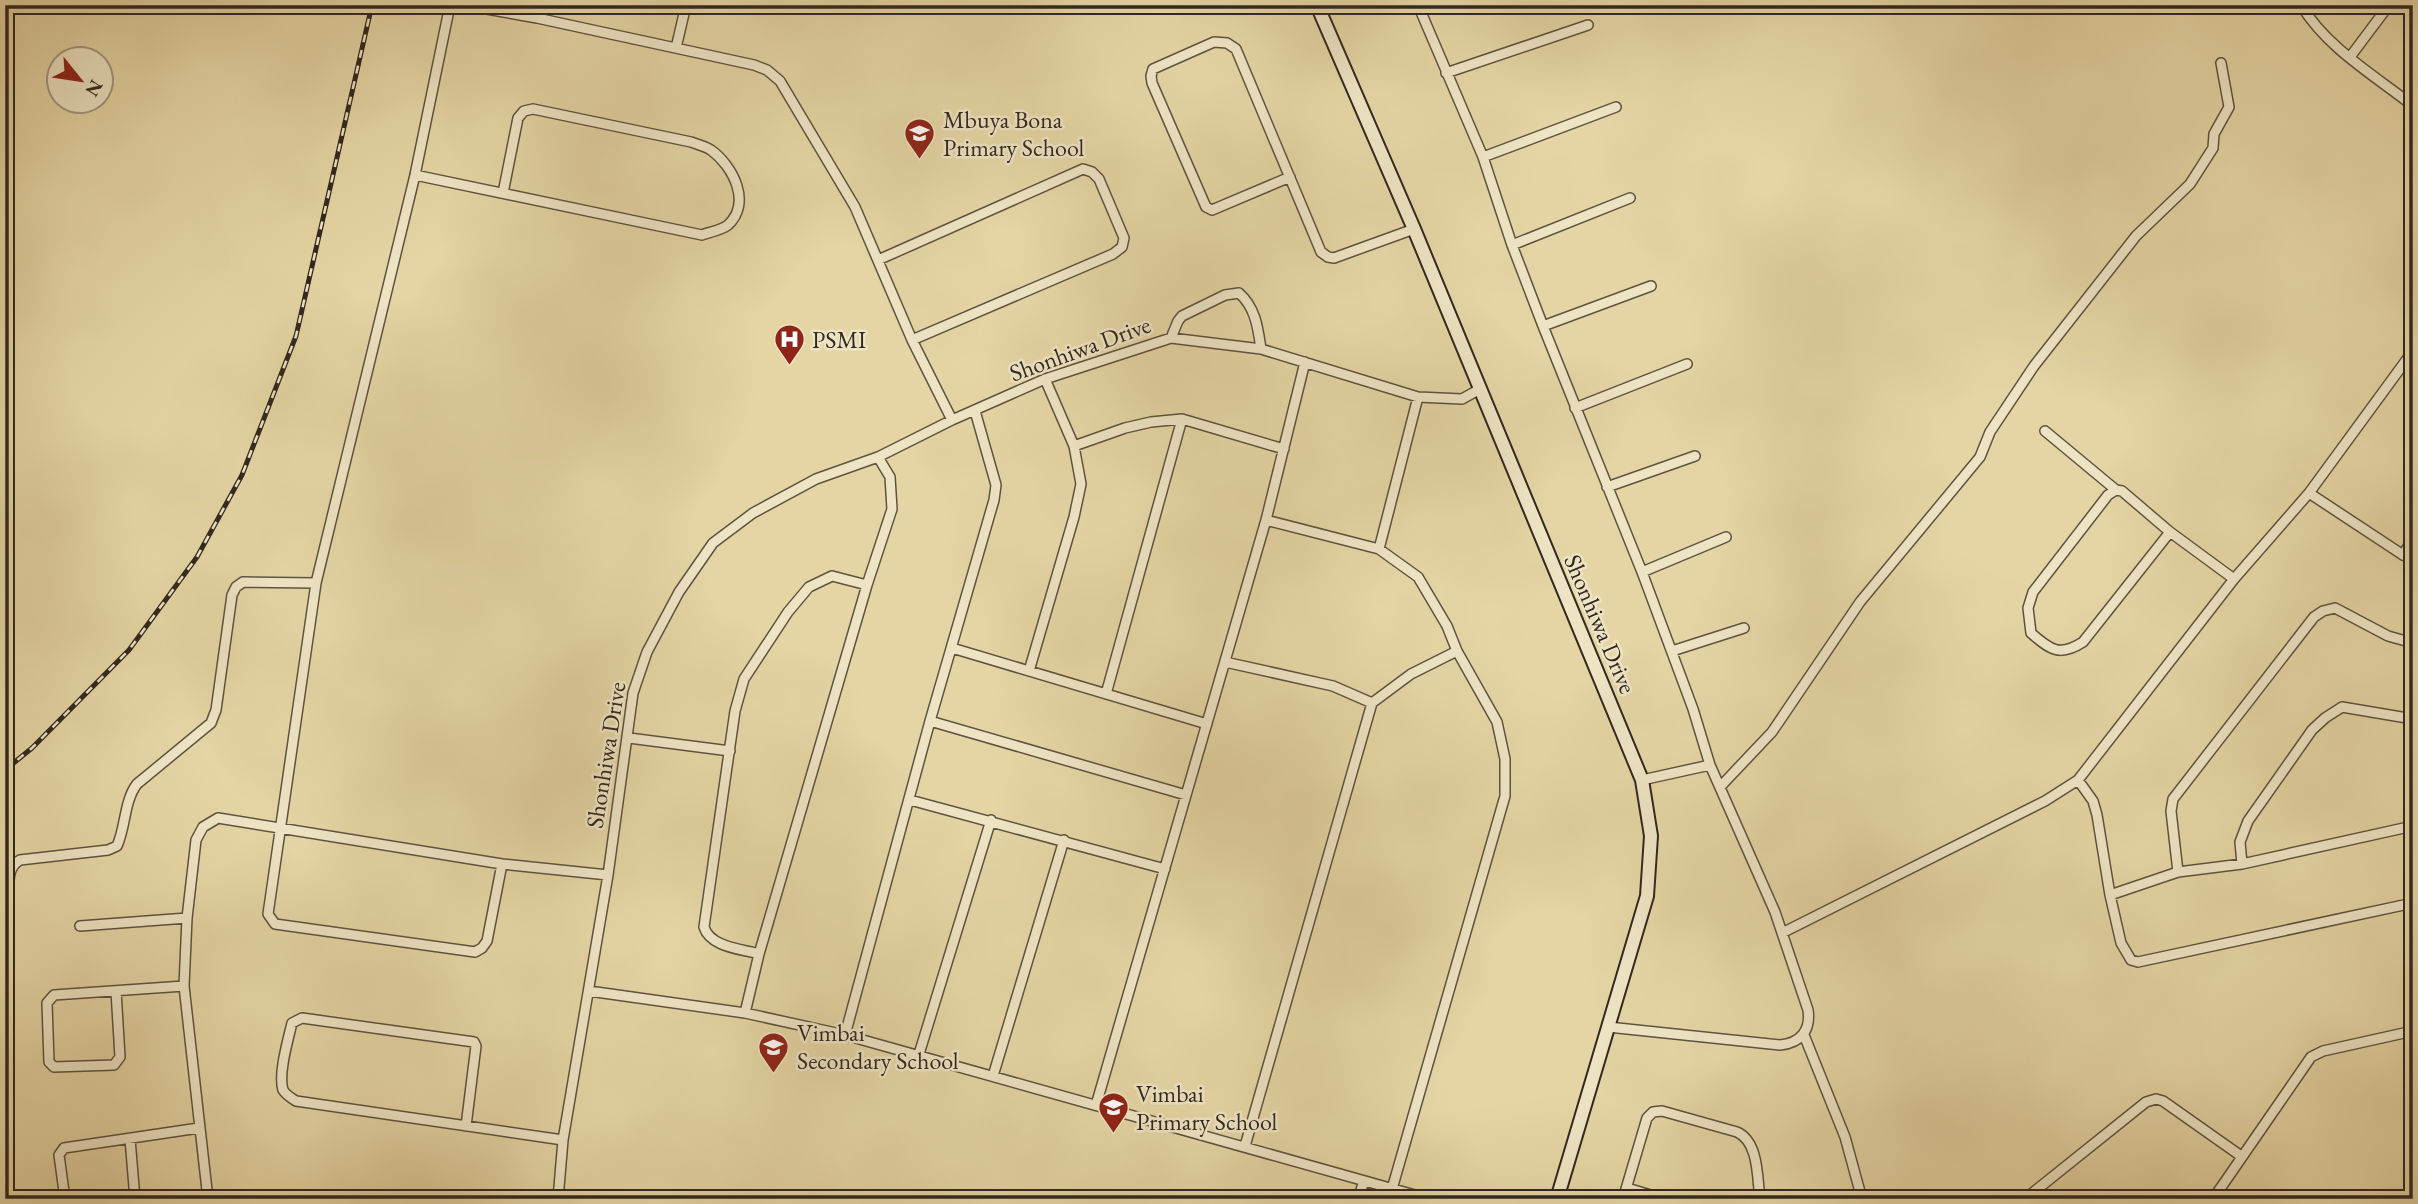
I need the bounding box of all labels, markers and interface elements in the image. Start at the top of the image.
north arrow [46,46,116,116]
text: N [79,75,109,102]
place label: Mbuya Bona Primary School [943,104,1084,163]
school or university icon: Mbuya Bona Primary School [903,117,937,161]
street label: Shonhiwa Drive [1005,309,1155,388]
hospital icon: PSMI [772,323,806,367]
place label: PSMI [812,324,866,355]
street label: Shonhiwa Drive [1557,550,1644,698]
street label: Shonhiwa Drive [579,679,632,830]
place label: Vimbai Secondary School [797,1017,959,1076]
school or university icon: Vimbai Secondary School [757,1030,791,1074]
place label: Vimbai Primary School [1136,1078,1277,1137]
school or university icon: Vimbai Primary School [1096,1091,1130,1135]

